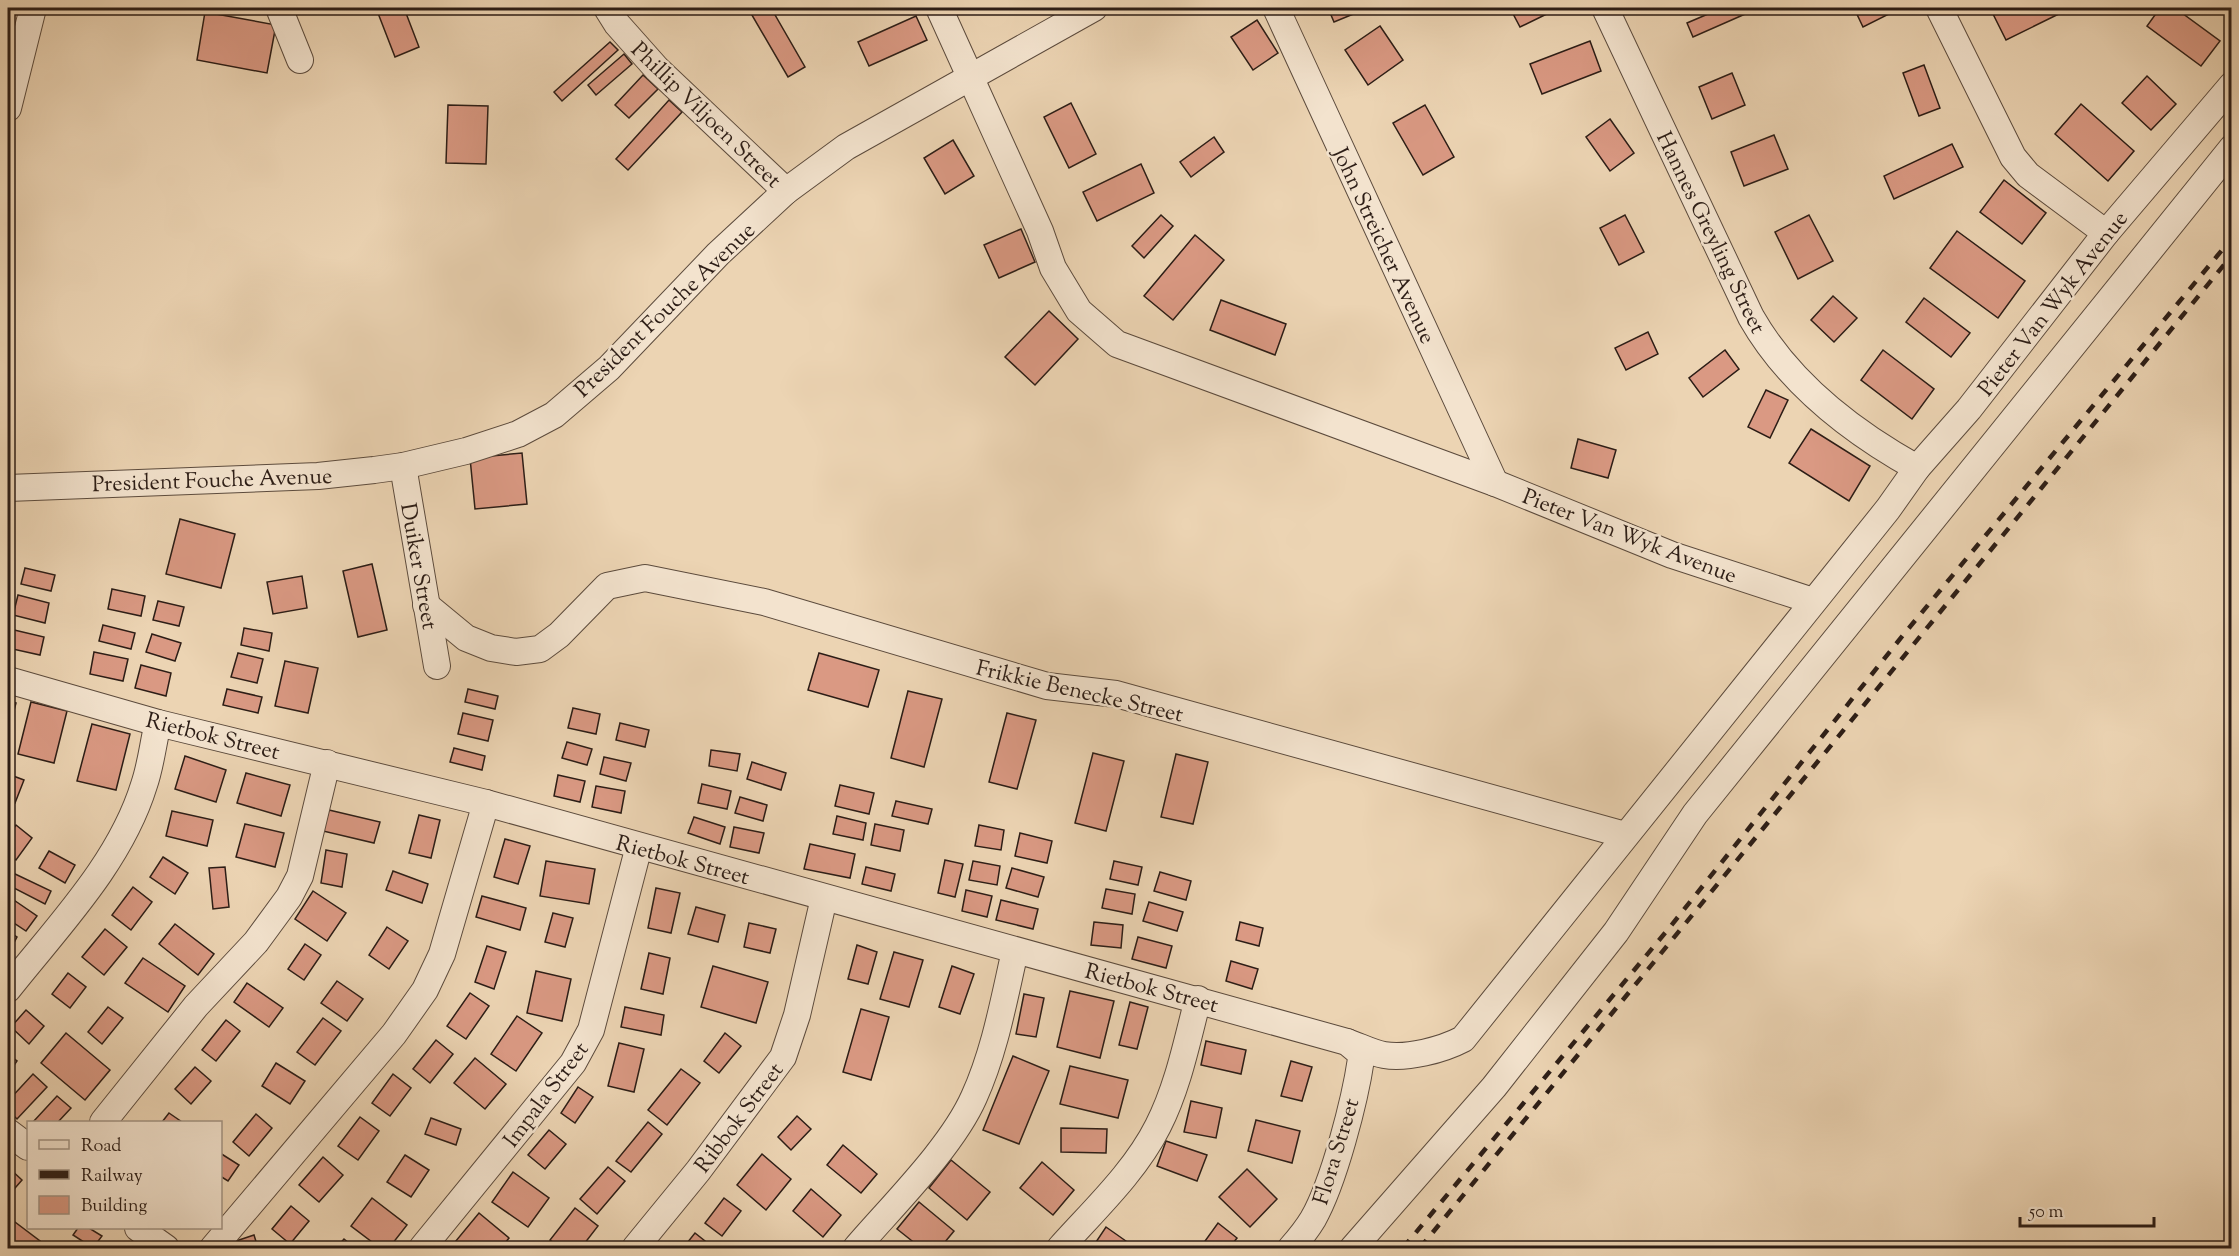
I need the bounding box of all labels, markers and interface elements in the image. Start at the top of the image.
street label: Phillip Viljoen Street [622,36,788,197]
street label: Hannes Greyling Street [1646,127,1772,340]
street label: John Streicher Avenue [1322,142,1442,350]
street label: Pieter Van Wyk Avenue [1972,205,2137,404]
street label: President Fouche Avenue [569,216,764,406]
street label: President Fouche Avenue [91,462,333,502]
street label: Pieter Van Wyk Avenue [1517,482,1741,594]
street label: Duiker Street [390,501,444,633]
street label: Frikkie Benecke Street [973,654,1187,732]
street label: Rietbok Street [142,706,283,770]
street label: Rietbok Street [612,829,753,895]
street label: Rietbok Street [1081,957,1222,1023]
street label: Impala Street [497,1036,598,1155]
street label: Ribbok Street [688,1056,793,1181]
street label: Flora Street [1306,1094,1369,1209]
legend [27,1121,222,1229]
text: Road [81,1134,121,1160]
text: Railway [81,1164,143,1190]
scale bar [2020,1190,2154,1228]
text: Building [81,1194,147,1220]
text: 50 m [2028,1200,2064,1226]

